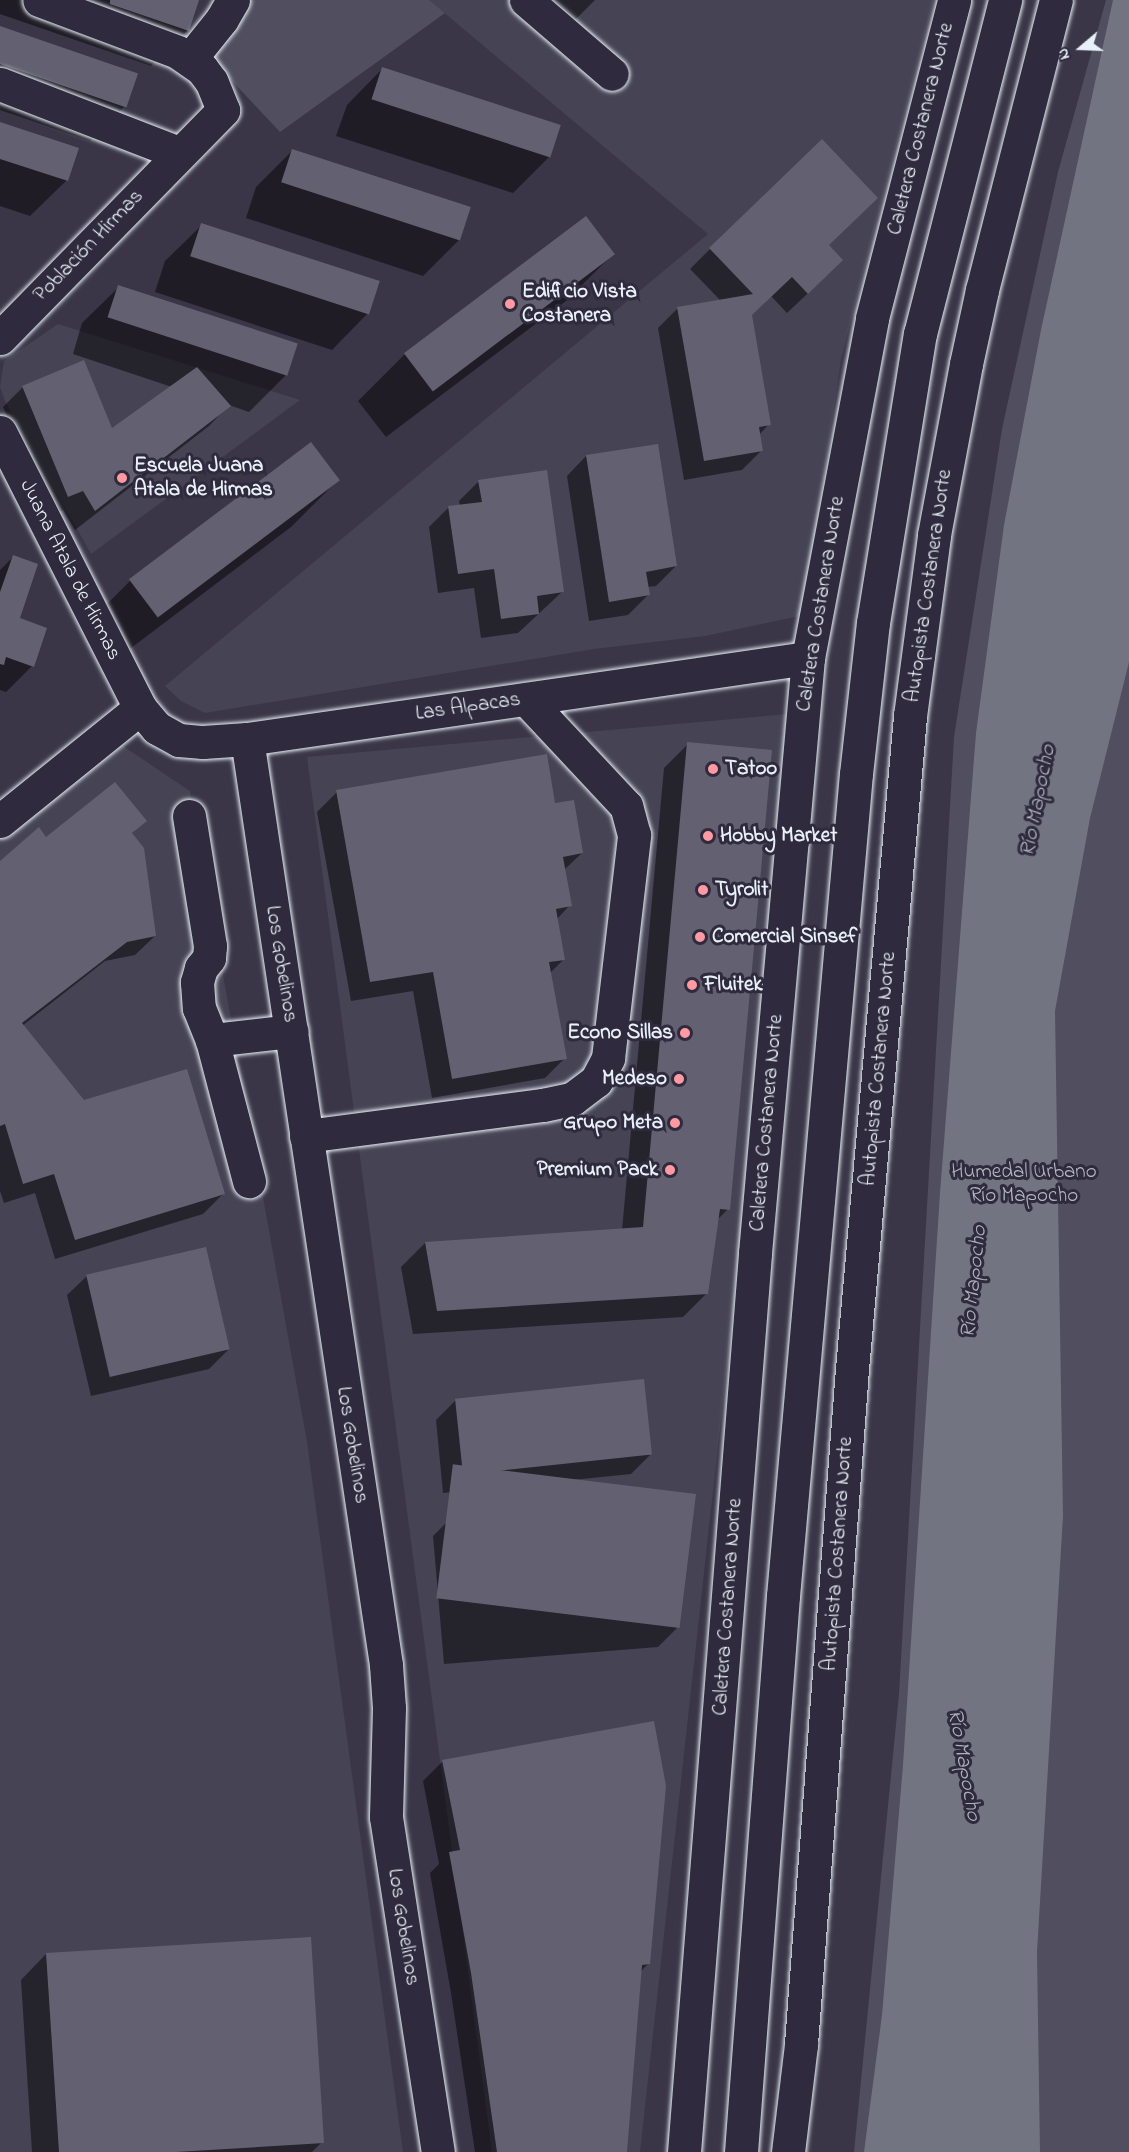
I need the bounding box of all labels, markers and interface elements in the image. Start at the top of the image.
north arrow [1051,18,1111,78]
street label: Caletera Costanera Norte [882,20,960,238]
text: N [1051,45,1077,63]
street label: Población Hirmas [29,184,149,308]
place label: Edificio Vista Costanera [522,279,637,329]
marker: Edificio Vista Costanera [503,297,517,311]
place label: Escuela Juana Atala de Hirmas [134,453,273,503]
street label: Autopista Costanera Norte [900,468,958,704]
marker: Escuela Juana Atala de Hirmas [115,471,129,485]
street label: Juana Atala de Hirmas [14,476,126,664]
street label: Caletera Costanera Norte [792,494,850,714]
street label: Las Alpacas [414,687,522,727]
water label: Río Mapocho [1015,743,1063,859]
place label: Tatoo [725,756,777,782]
marker: Tatoo [706,762,720,776]
place label: Hobby Market [720,823,837,849]
marker: Hobby Market [701,829,715,843]
place label: Tyrolit [715,877,768,903]
marker: Tyrolit [696,883,710,897]
street label: Los Gobelinos [259,904,303,1024]
place label: Comercial Sinsef [712,924,857,950]
marker: Comercial Sinsef [693,930,707,944]
street label: Autopista Costanera Norte [856,951,902,1187]
place label: Fluitek [704,972,763,998]
marker: Fluitek [685,978,699,992]
street label: Caletera Costanera Norte [745,1013,789,1233]
place label: Econo Sillas [567,1020,673,1046]
marker: Econo Sillas [678,1026,692,1040]
place label: Medeso [602,1066,667,1092]
marker: Medeso [672,1072,686,1086]
place label: Grupo Meta [563,1110,663,1136]
marker: Grupo Meta [668,1116,682,1130]
place label: Premium Pack [537,1157,658,1183]
park label: Humedal Urbano Río Mapocho [951,1159,1097,1209]
marker: Premium Pack [663,1163,677,1177]
water label: Río Mapocho [956,1224,994,1340]
street label: Los Gobelinos [330,1385,374,1505]
street label: Autopista Costanera Norte [817,1436,859,1672]
street label: Caletera Costanera Norte [708,1497,748,1717]
water label: Río Mapocho [940,1707,986,1823]
street label: Los Gobelinos [381,1867,425,1987]

